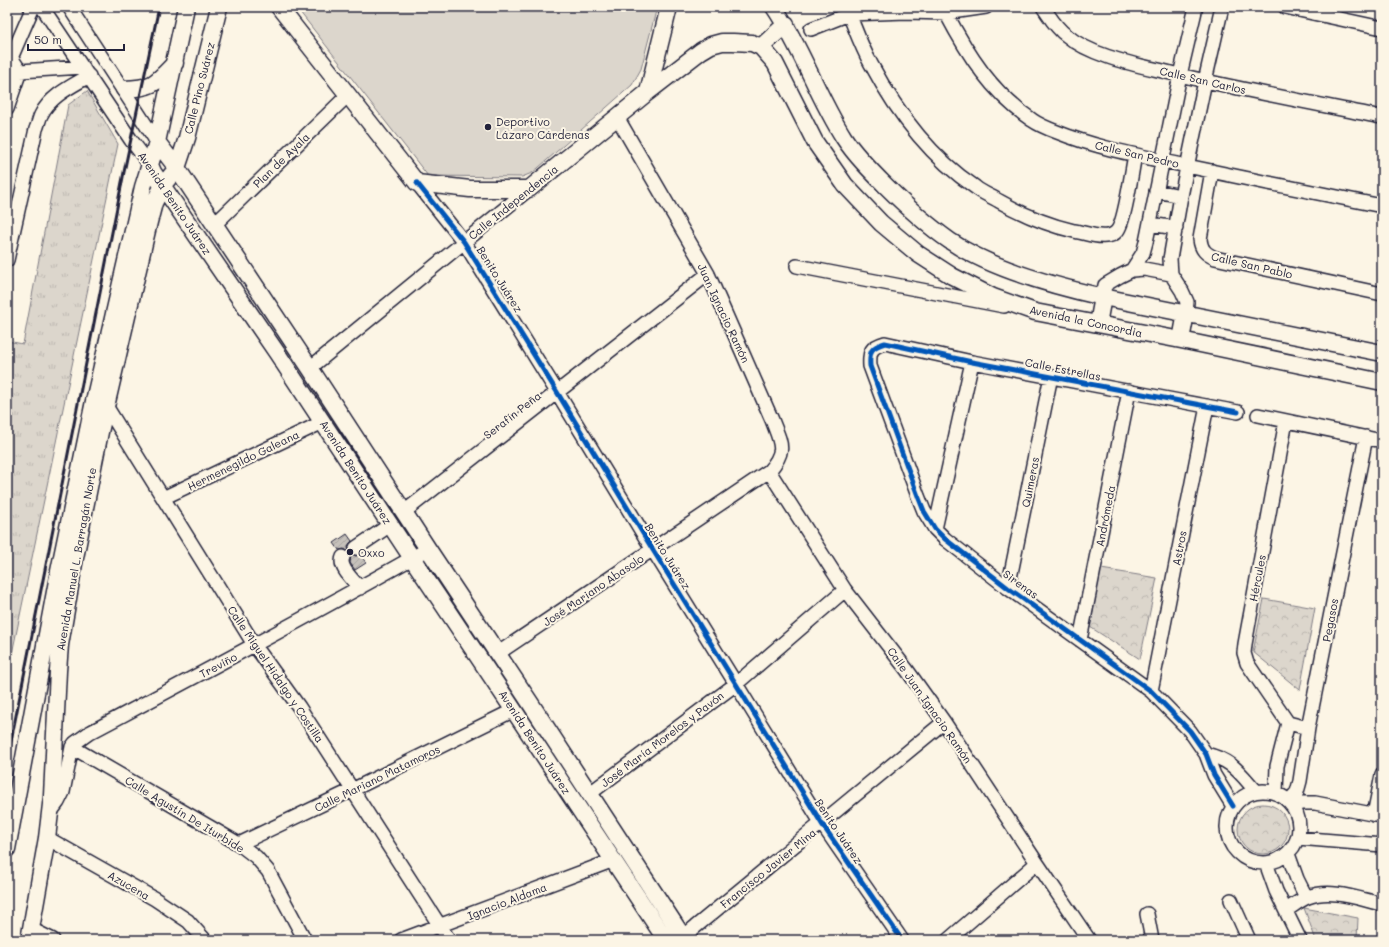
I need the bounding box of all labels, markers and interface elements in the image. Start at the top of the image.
scale bar [28,26,124,52]
text: 50 m [34,31,62,47]
street label: Calle Pino Suárez [180,40,218,136]
street label: Calle San Carlos [1158,63,1248,97]
place label: Deportivo Lázaro Cárdenas [496,114,589,142]
marker: Deportivo Lázaro Cárdenas [483,122,493,132]
street label: Plan de Ayala [250,129,313,191]
street label: Calle San Pedro [1094,137,1181,171]
street label: Avenida Benito Juárez [135,149,215,257]
street label: Calle Independencia [465,161,561,243]
street label: Benito Juárez [474,243,526,315]
street label: Calle San Pablo [1210,248,1295,282]
street label: Juan Ignacio Ramón [694,261,754,365]
street label: Avenida la Concordia [1028,302,1144,340]
street label: Calle Estrellas [1024,354,1102,384]
street label: Serafín Peña [480,388,544,442]
street label: Avenida Benito Juárez [317,417,395,527]
street label: Hermenegildo Galeana [185,426,301,494]
street label: Quimeras [1018,455,1042,509]
street label: Avenida Manuel L. Barragán Norte [53,466,100,652]
street label: Andrómeda [1092,484,1118,548]
street label: Benito Juárez [642,520,694,592]
street label: Astros [1168,529,1190,567]
place label: Oxxo [358,545,385,560]
marker: Oxxo [345,547,355,557]
street label: José Mariano Abasolo [540,550,647,629]
street label: Hércules [1245,553,1269,603]
street label: Sirenas [1000,566,1042,602]
street label: Pegasos [1318,597,1342,643]
street label: Calle Miguel Hidalgo y Costilla [224,603,328,745]
street label: Calle Juan Ignacio Ramón [884,644,976,766]
street label: Treviño [197,649,240,681]
street label: Avenida Benito Juárez [496,687,574,797]
street label: José María Morelos y Pavón [597,688,727,790]
street label: Calle Mariano Matamoros [312,741,442,815]
street label: Calle Agustín De Iturbide [122,772,248,856]
street label: Benito Juárez [812,796,866,866]
street label: Francisco Javier Mina [717,825,819,911]
street label: Azucena [105,867,153,903]
street label: Ignacio Aldama [465,879,549,923]

